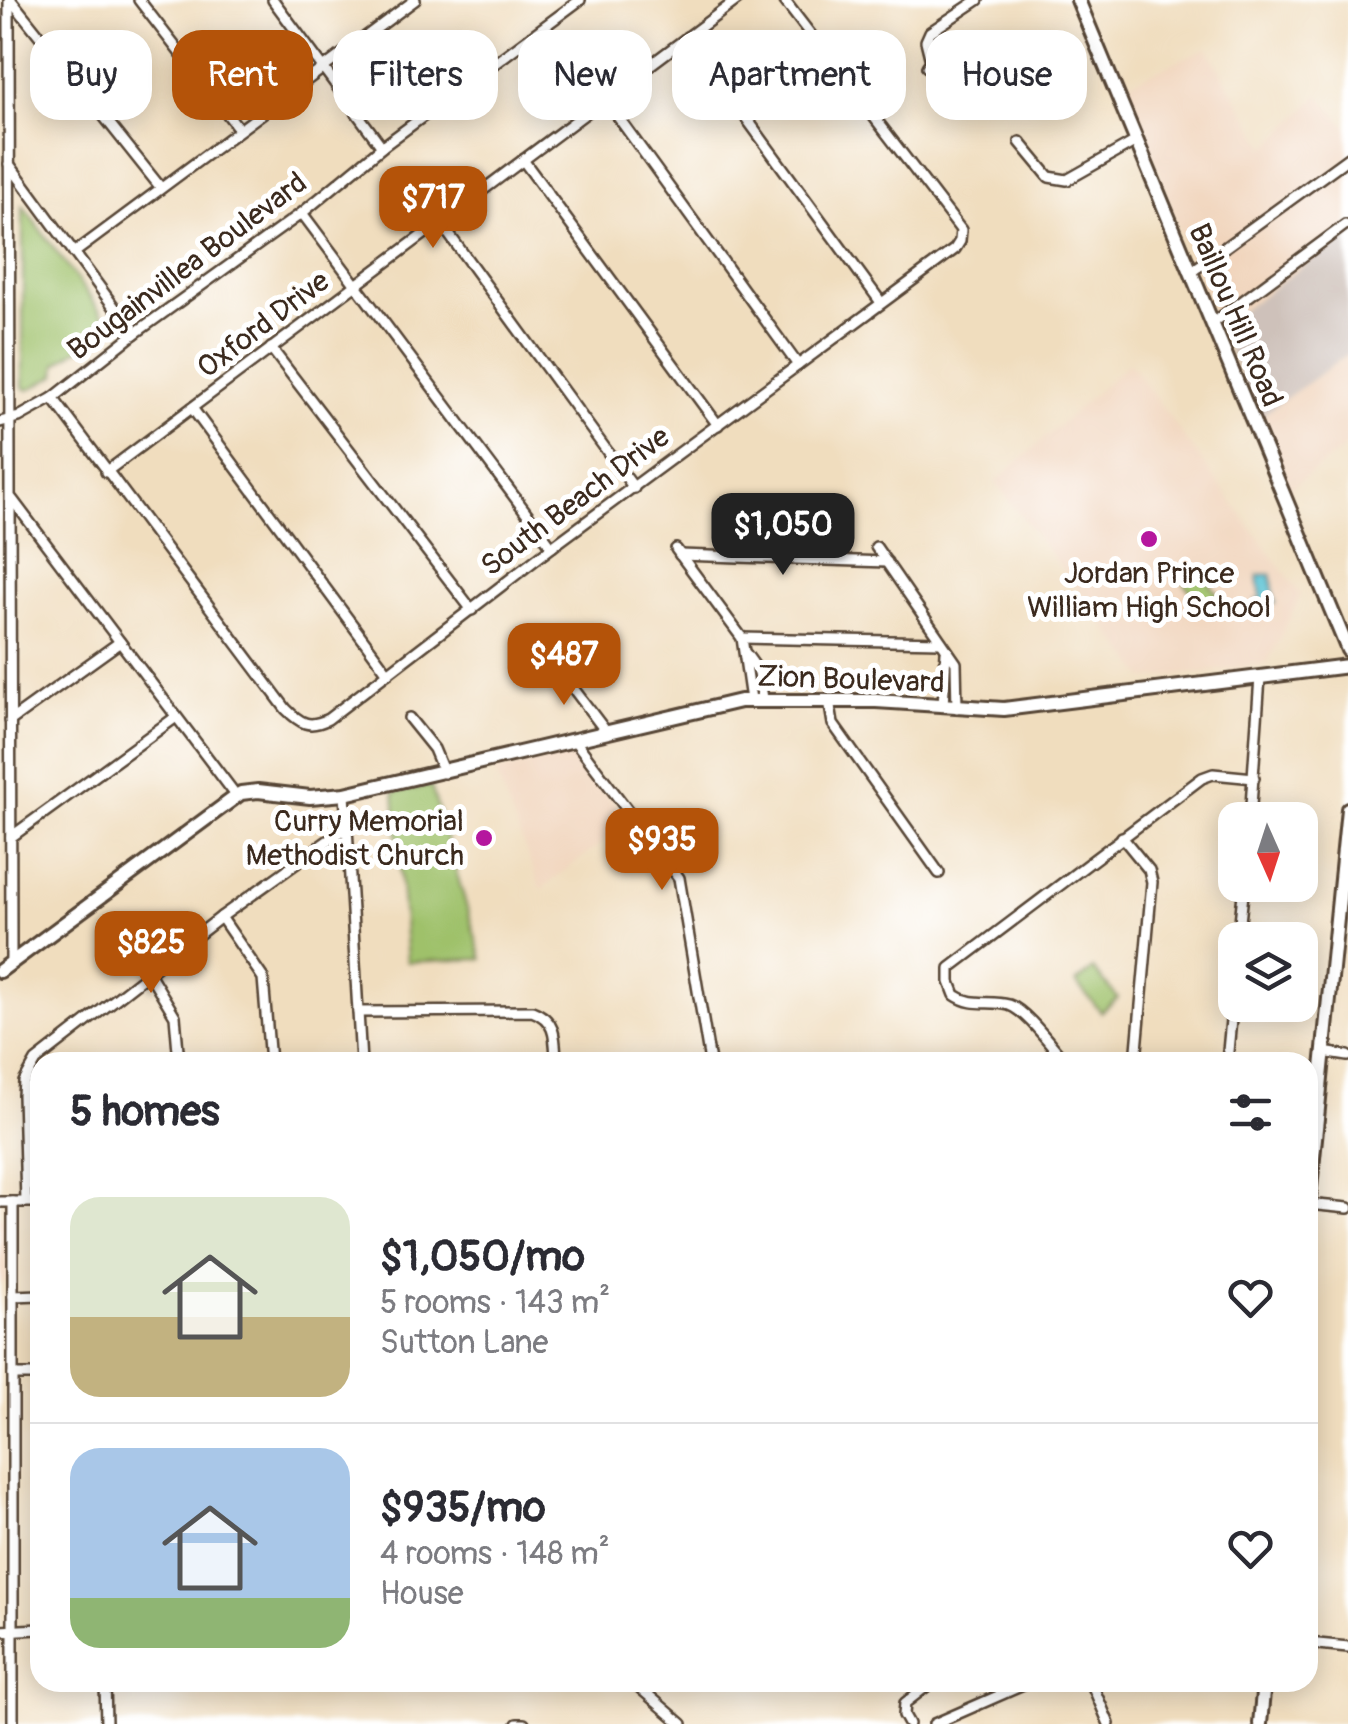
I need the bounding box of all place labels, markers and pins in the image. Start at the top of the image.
pin: $717 [374,166,492,251]
pin: $1,050 [702,493,864,578]
marker: Jordan Prince William High School [1138,528,1160,550]
place label: Jordan Prince William High School [1027,555,1271,626]
pin: $487 [505,623,623,708]
place label: Curry Memorial Methodist Church [246,803,464,874]
pin: $935 [603,808,721,893]
marker: Curry Memorial Methodist Church [473,827,495,849]
pin: $825 [92,911,210,996]

